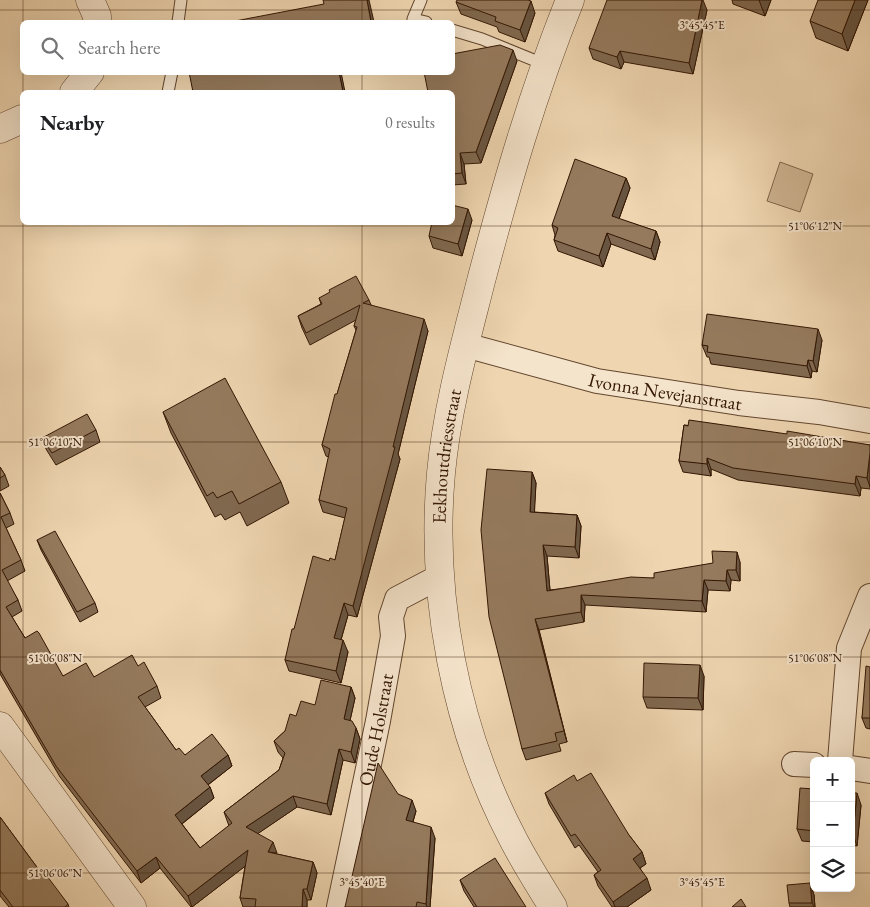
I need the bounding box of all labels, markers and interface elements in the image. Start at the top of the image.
text: 3°45'45"E [679,17,725,33]
search box [20,20,455,75]
icon: search [38,34,66,62]
text: Search here [78,35,160,60]
text: Nearby [40,109,104,136]
text: 0 results [385,112,435,133]
text: 51°06'12"N [788,218,842,234]
street label: Ivonna Nevejanstraat [586,367,744,416]
street label: Eekhoutdriesstraat [426,387,467,524]
text: 51°06'10"N [28,434,82,450]
text: 51°06'10"N [788,434,842,450]
text: 51°06'08"N [28,650,82,666]
text: 51°06'08"N [788,650,842,666]
street label: Oude Holstraat [353,672,399,788]
map controls [810,757,855,892]
button: + [810,757,855,802]
button: − [810,802,855,847]
button: layers [810,847,855,892]
text: 51°06'06"N [28,865,82,881]
text: 3°45'40"E [339,874,385,890]
text: 3°45'45"E [679,874,725,890]

